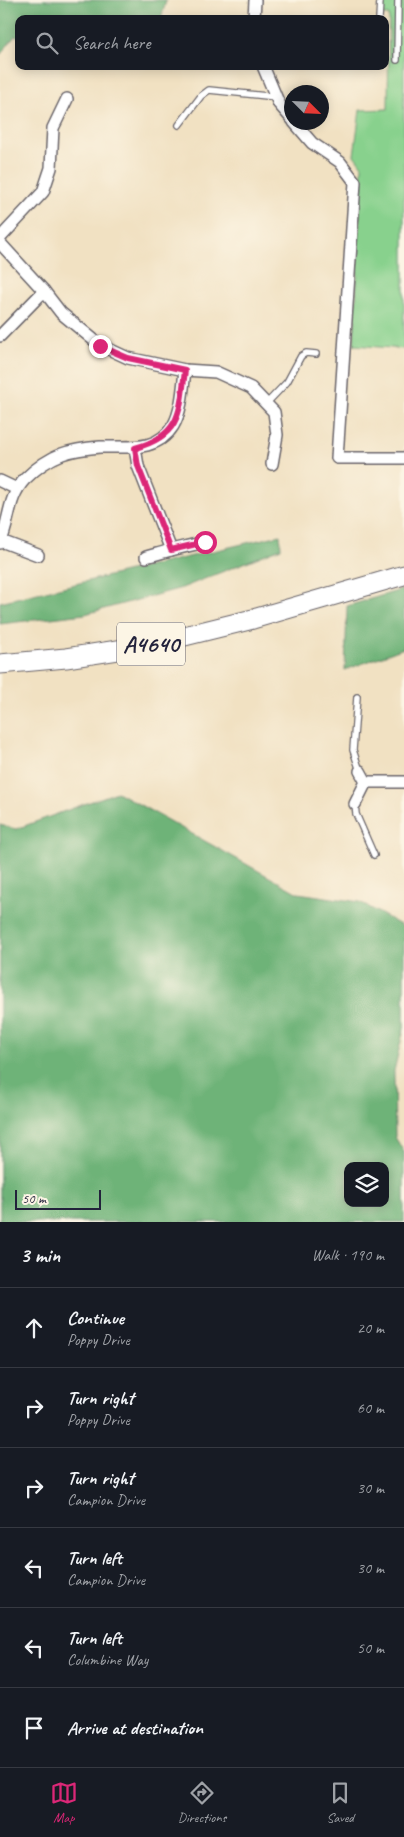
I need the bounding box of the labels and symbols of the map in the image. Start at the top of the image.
north arrow [284,85,329,130]
route end [89,335,112,358]
route start [194,531,217,554]
road number: A4640 [117,623,185,666]
scale bar [15,1187,101,1210]

